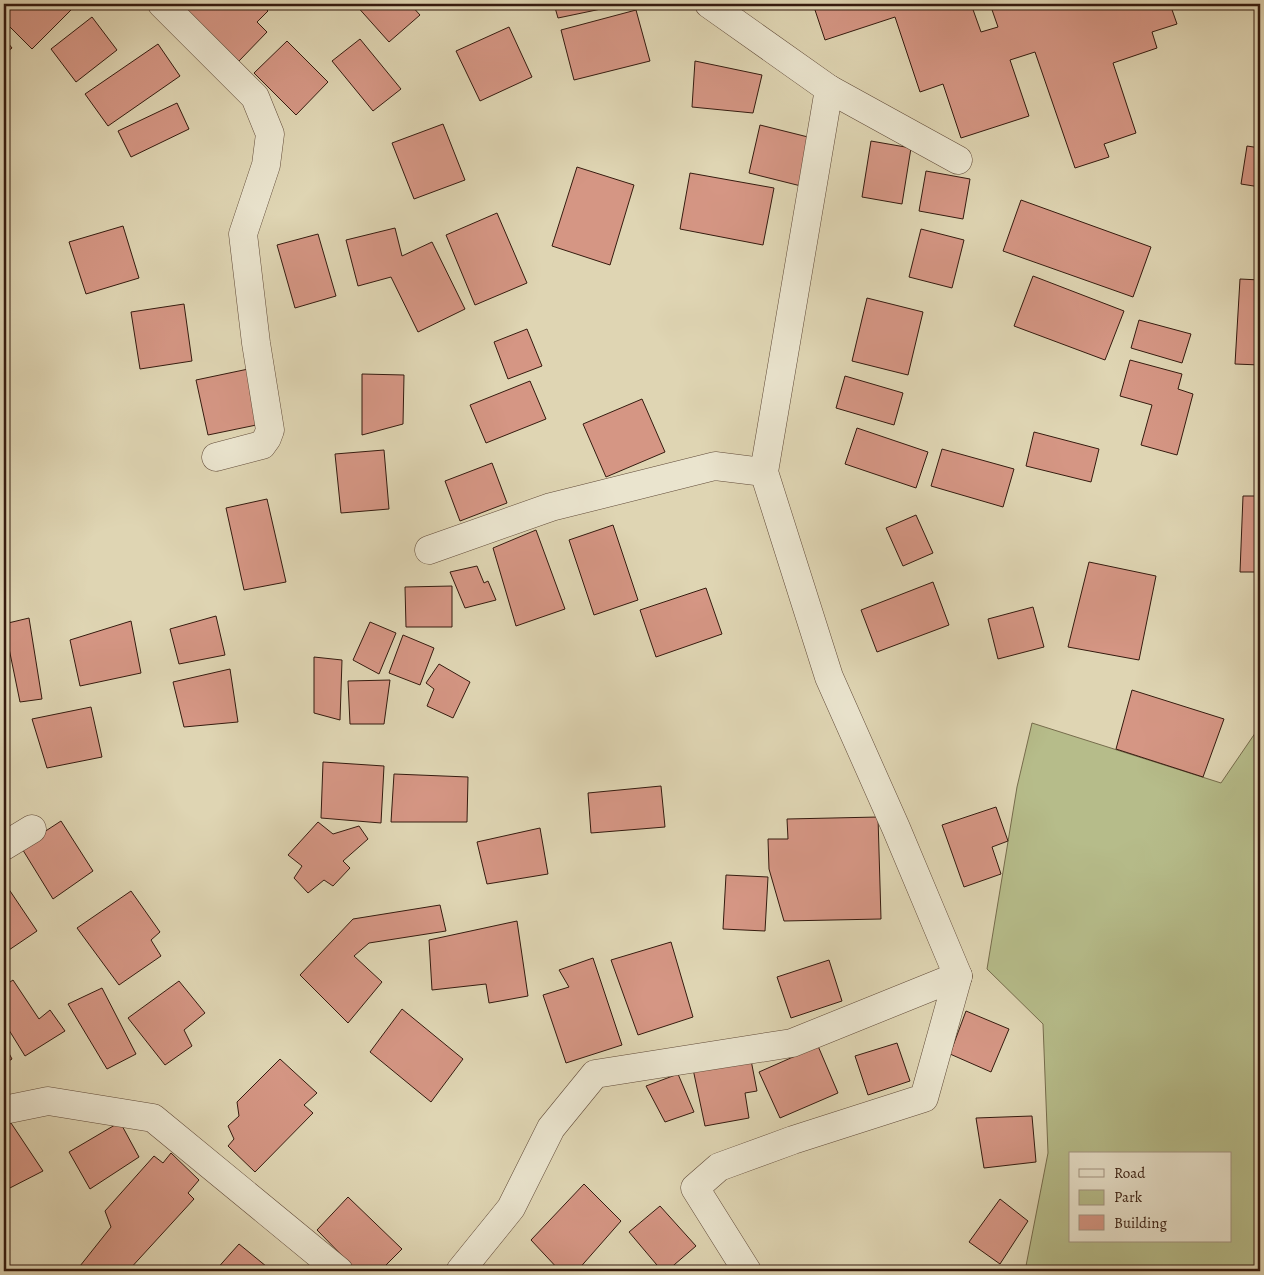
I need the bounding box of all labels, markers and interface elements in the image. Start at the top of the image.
legend [1069,1152,1232,1242]
text: Road [1114,1163,1146,1183]
text: Park [1114,1187,1143,1207]
text: Building [1114,1213,1167,1233]

